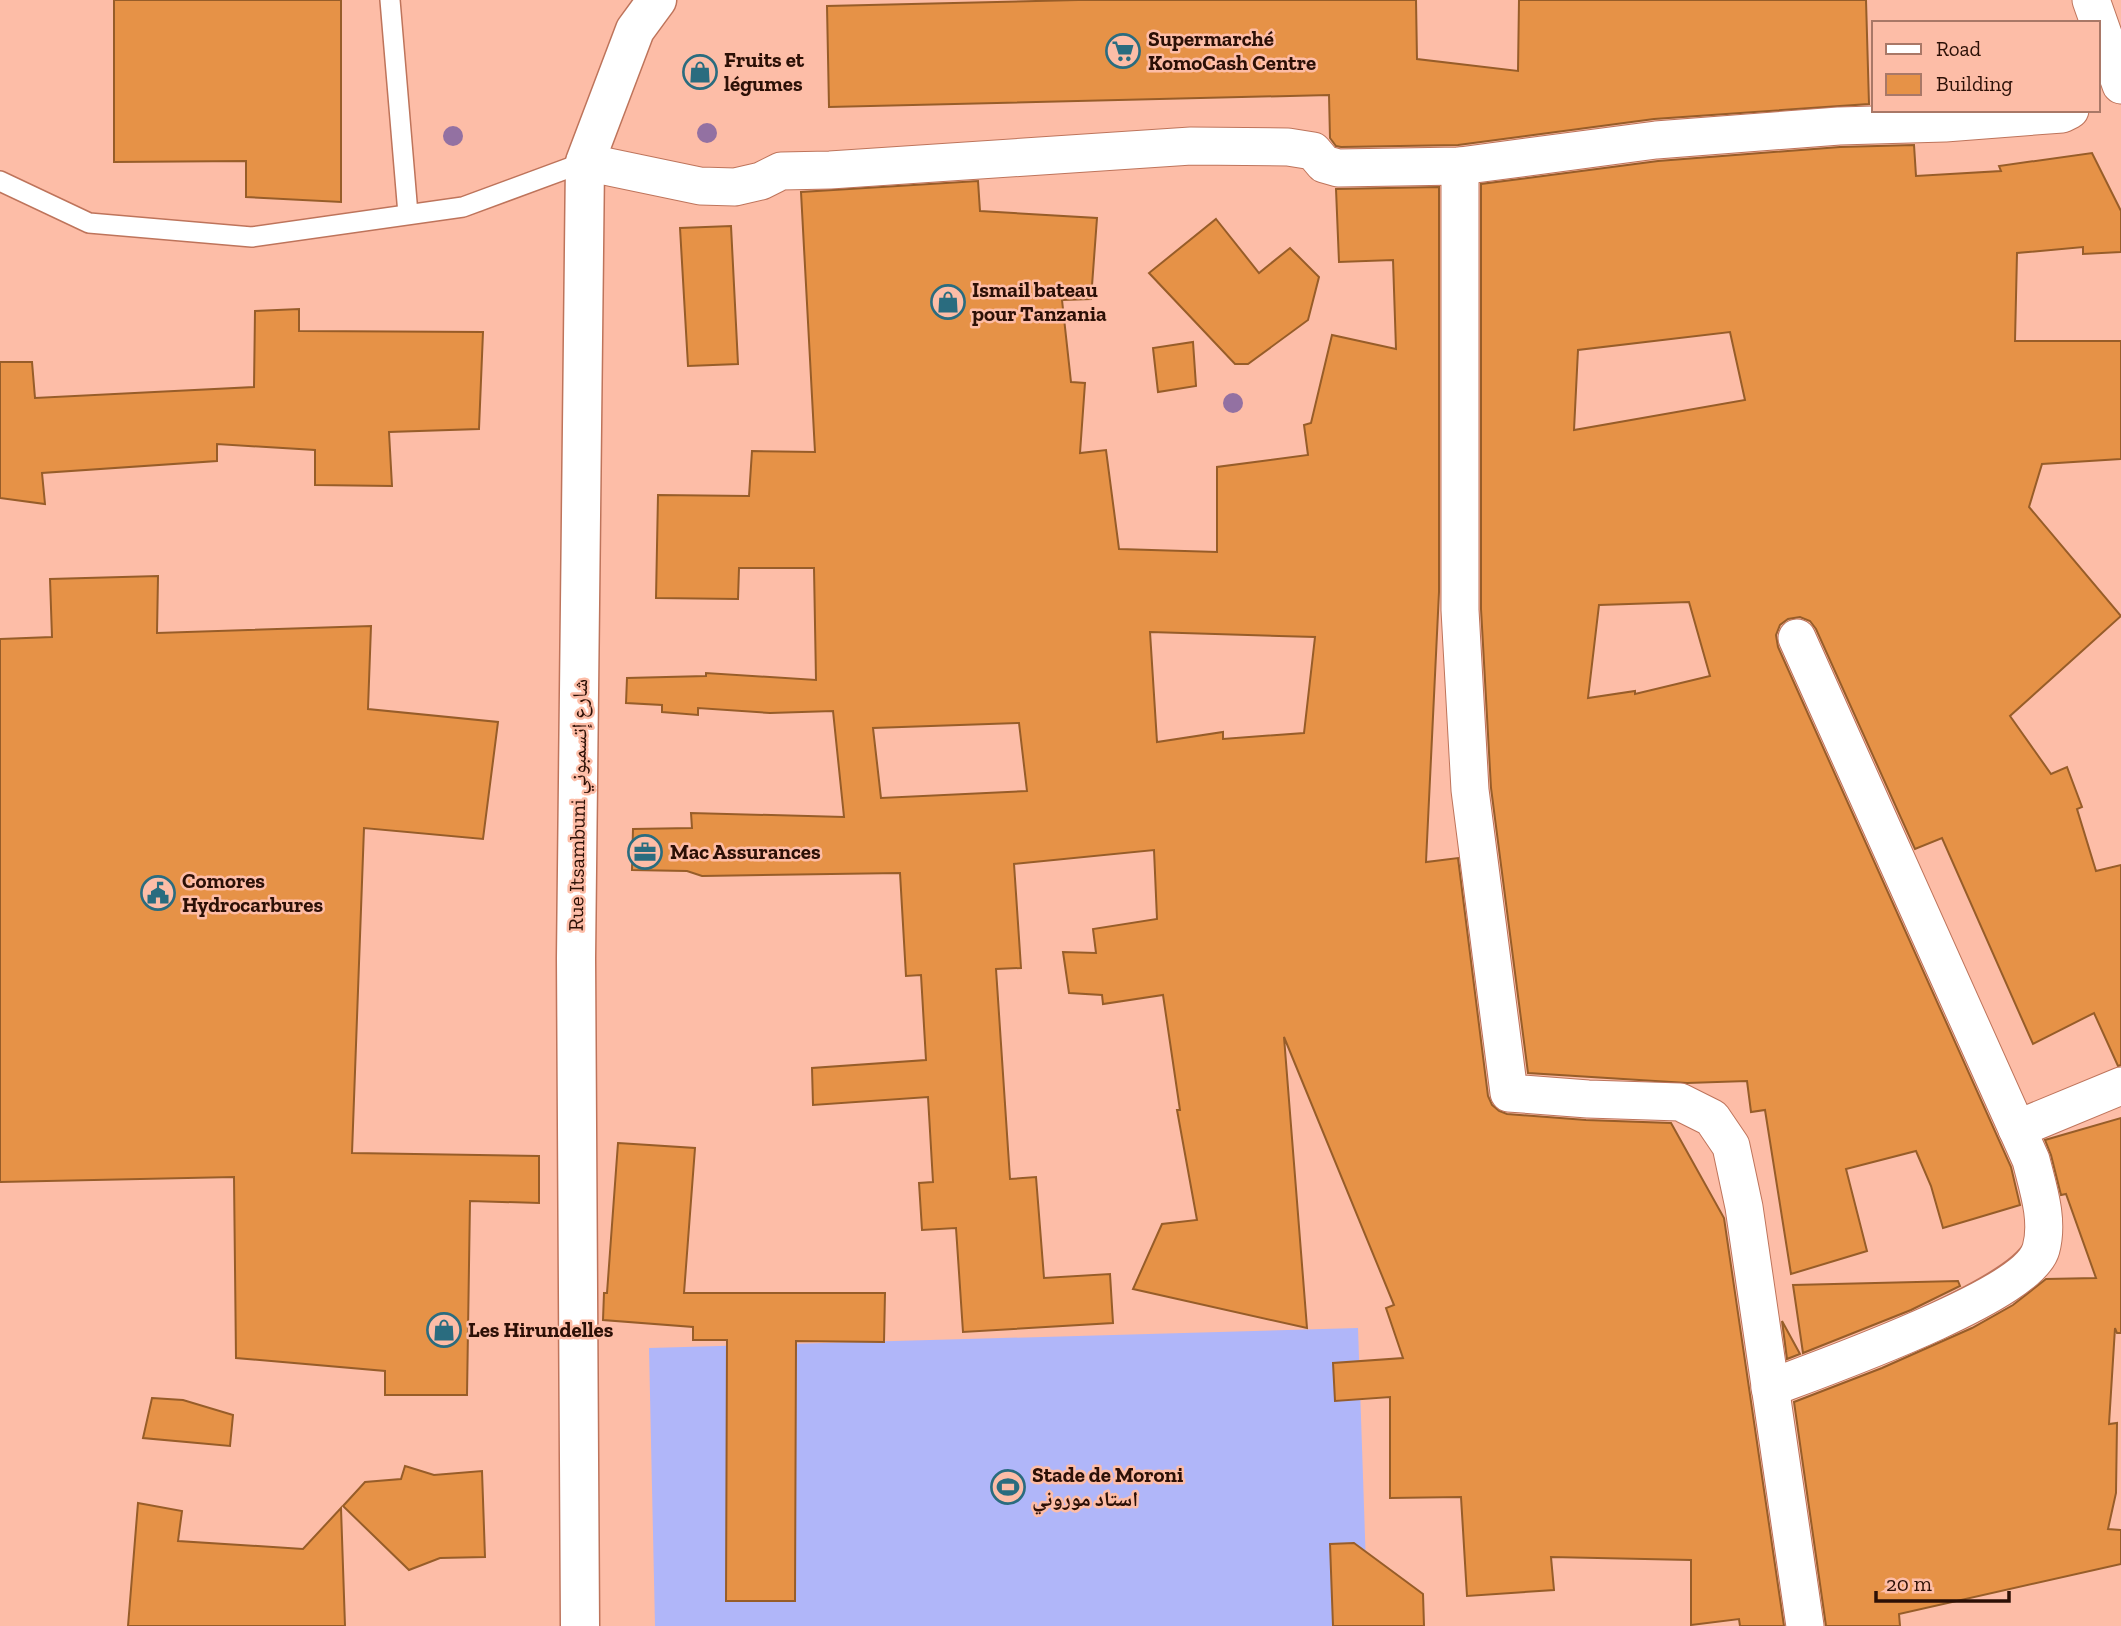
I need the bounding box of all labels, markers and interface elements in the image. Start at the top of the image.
legend [1872,21,2100,112]
place label: Supermarché KomoCash Centre [1148,26,1316,75]
supermarket icon: Supermarché KomoCash Centre [1104,32,1142,70]
text: Road [1936,36,1982,61]
place label: Fruits et légumes [724,47,805,96]
shop icon: Fruits et légumes [681,53,719,91]
text: Building [1936,71,2013,96]
place label: Ismail bateau pour Tanzania [972,277,1107,326]
shop icon: Ismail bateau pour Tanzania [929,283,967,321]
street label: Rue Itsambuni شارع إتسمبوني [563,679,597,931]
office icon: Mac Assurances [626,833,664,871]
place label: Mac Assurances [670,839,821,864]
place label: Comores Hydrocarbures [182,868,323,917]
public building icon: Comores Hydrocarbures [139,874,177,912]
shop icon: Les Hirundelles [425,1311,463,1349]
place label: Les Hirundelles [468,1317,614,1342]
place label: Stade de Moroni استاد موروني [1032,1462,1183,1515]
sports icon: Stade de Moroni استاد موروني [989,1468,1027,1506]
scale bar [1876,1560,2009,1604]
text: 20 m [1886,1571,1932,1596]

